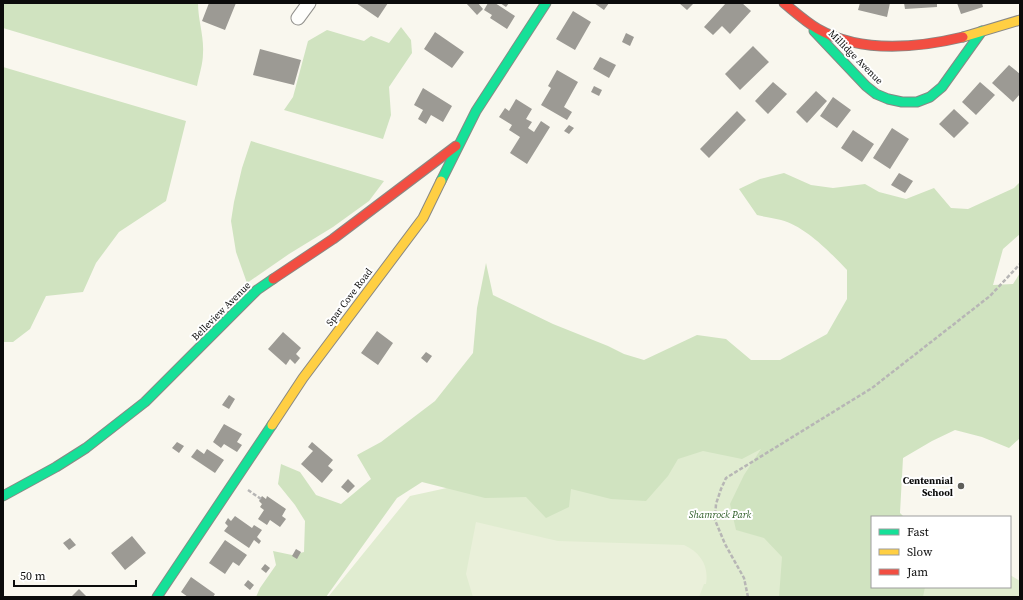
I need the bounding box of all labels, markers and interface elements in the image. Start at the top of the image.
street label: Millidge Avenue [826,27,886,87]
street label: Spar Cove Road [323,265,375,329]
street label: Belleview Avenue [189,279,253,343]
place label: Centennial School [903,474,953,499]
marker: Centennial School [956,481,966,491]
park label: Shamrock Park [689,508,751,521]
legend [871,516,1011,588]
text: Fast [907,524,929,540]
text: Slow [907,544,933,560]
scale bar [14,562,136,588]
text: Jam [906,564,928,580]
text: 50 m [20,568,46,584]

